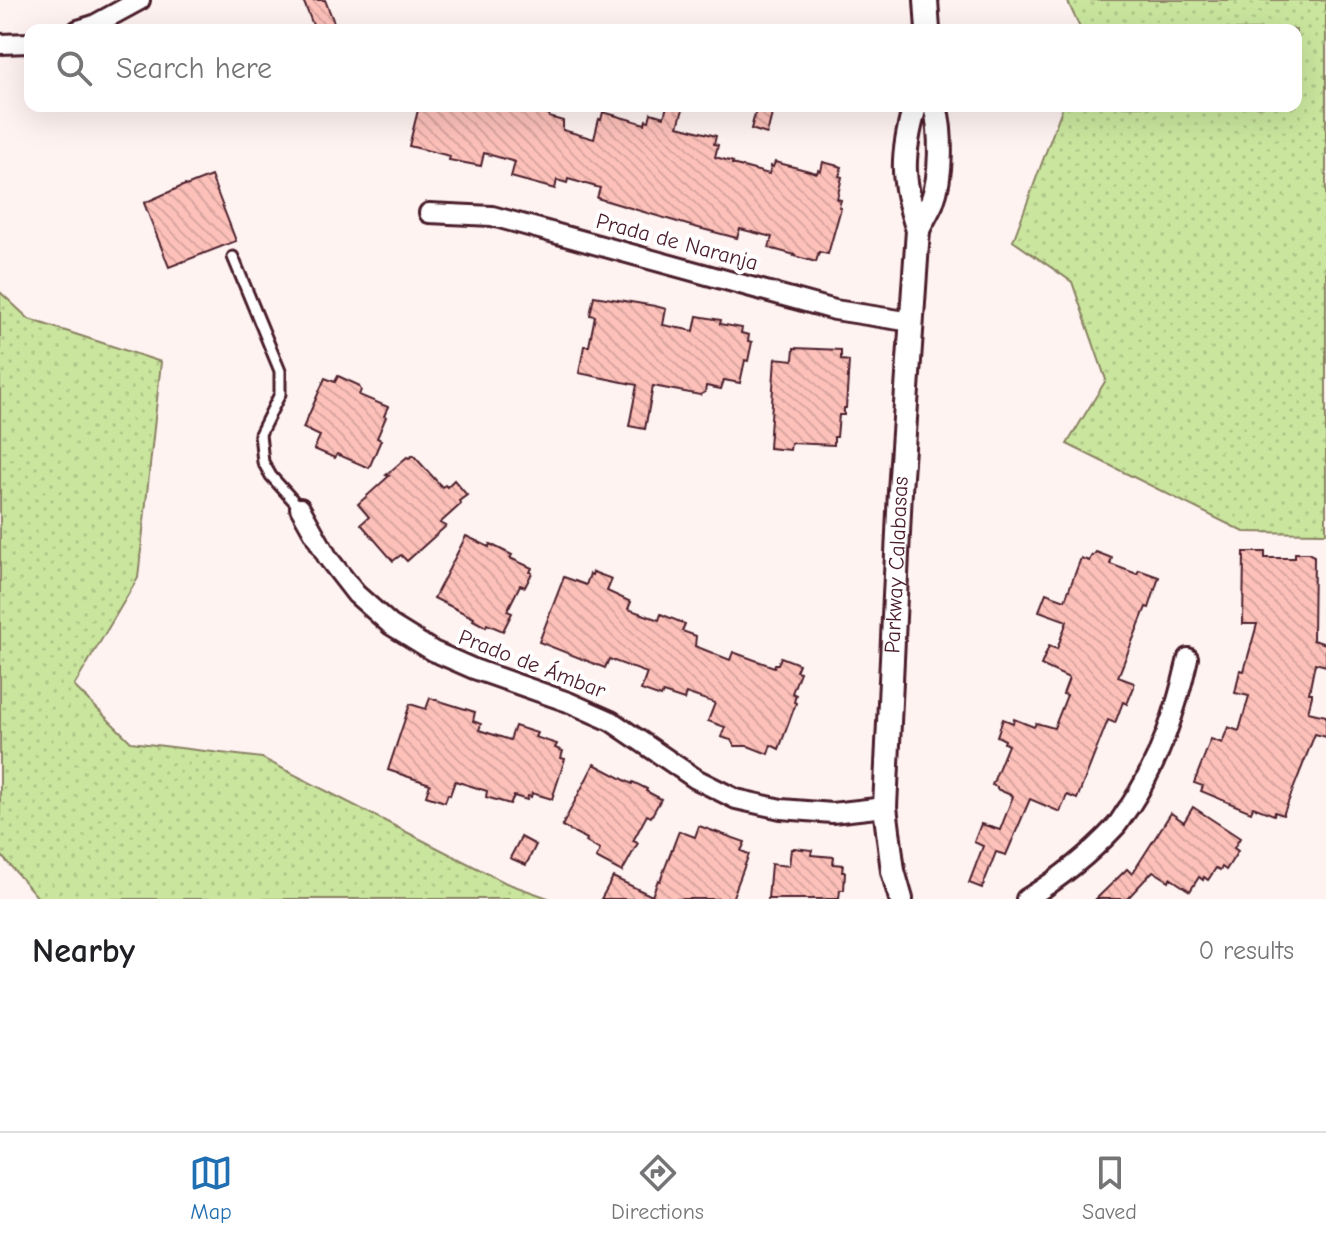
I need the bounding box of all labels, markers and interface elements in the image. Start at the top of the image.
search box [24,24,1302,112]
icon: search [52,46,96,90]
text: Search here [116,51,272,86]
street label: Prada de Naranja [593,208,761,276]
street label: Parkway Calabasas [879,475,914,654]
street label: Prado de Ámbar [455,624,609,704]
text: Nearby [32,931,135,971]
text: 0 results [1199,936,1294,966]
tab: Map [189,1151,233,1225]
tab: Directions [611,1151,704,1225]
tab: Saved [1082,1151,1137,1225]

